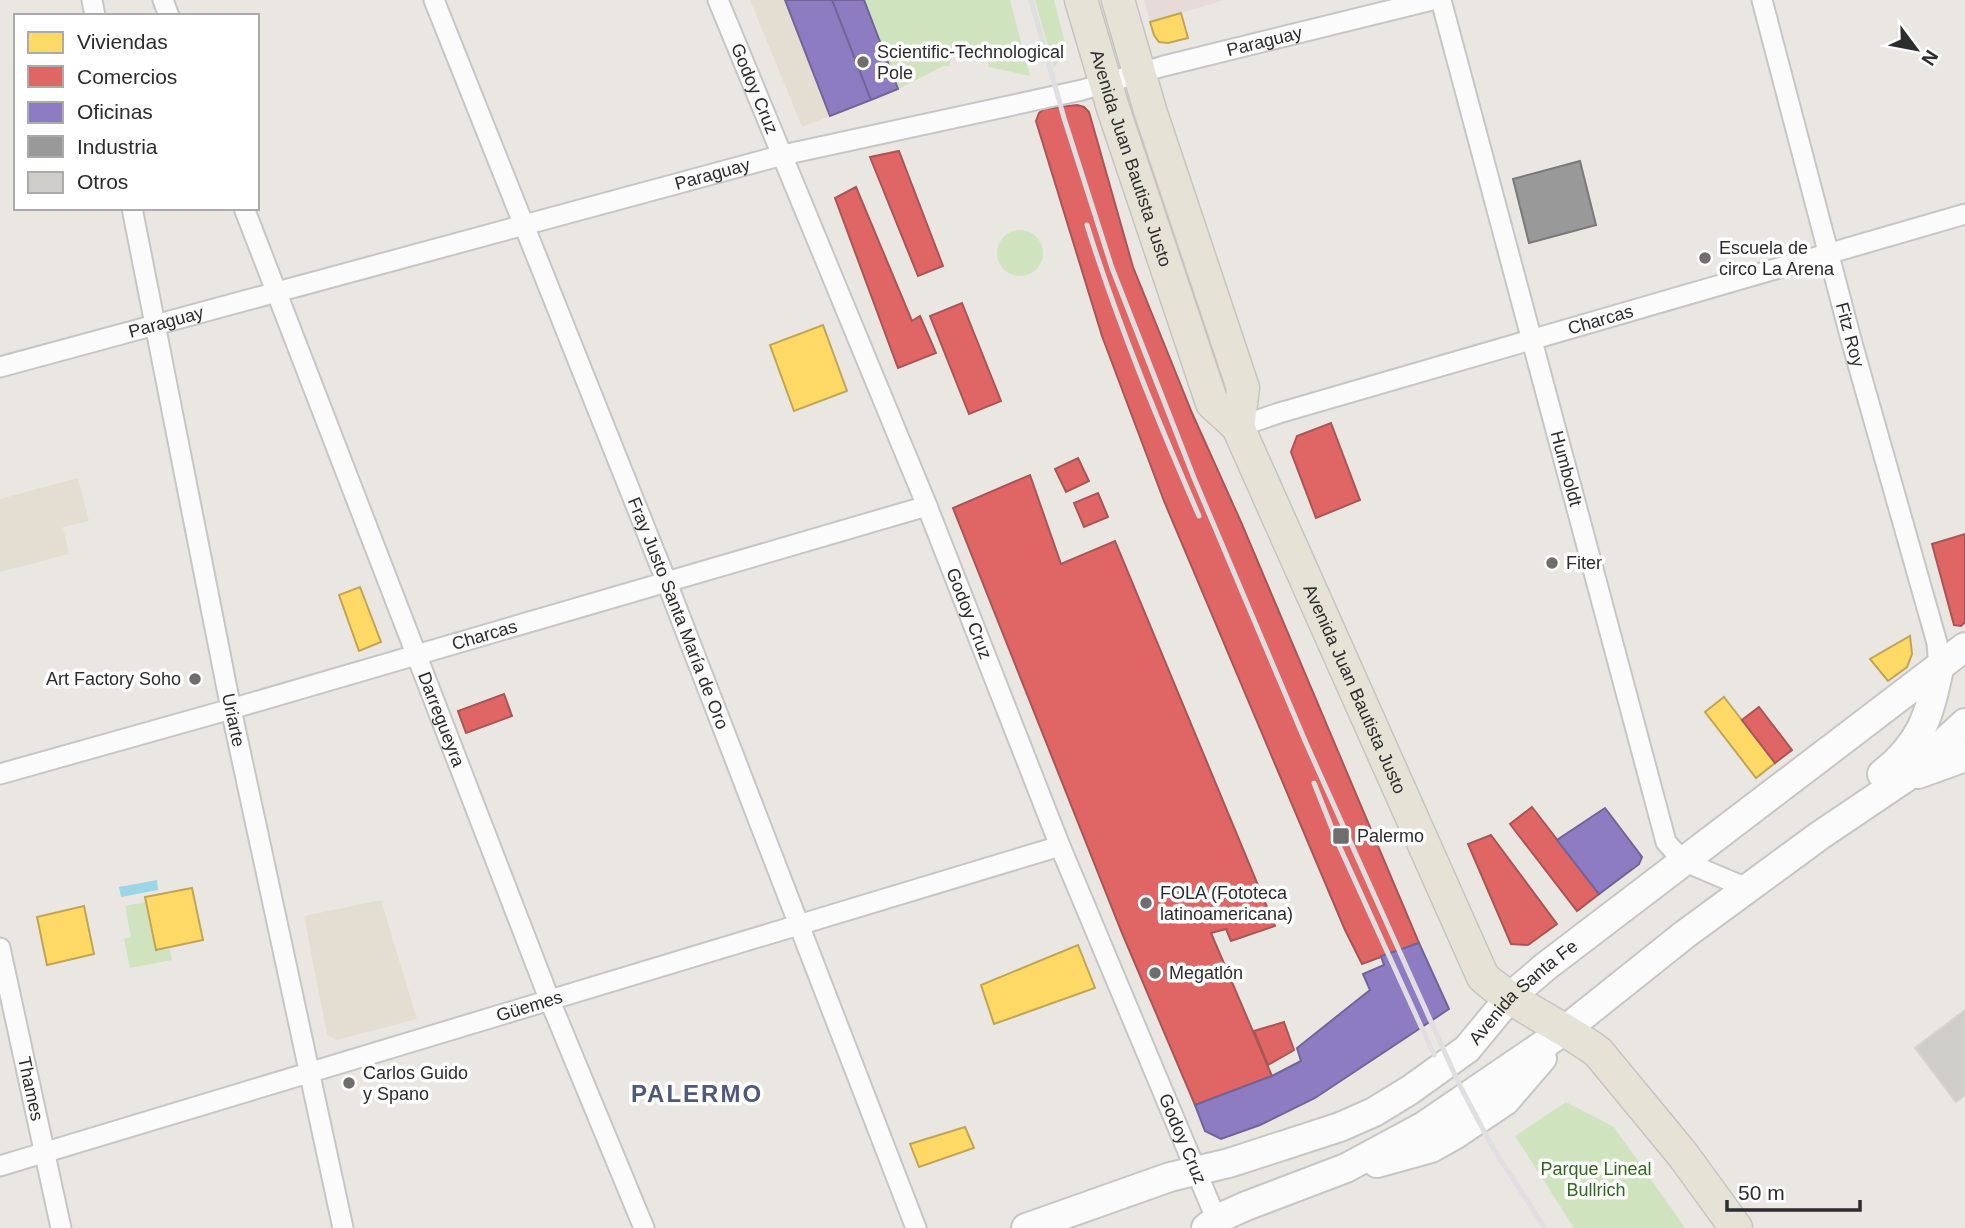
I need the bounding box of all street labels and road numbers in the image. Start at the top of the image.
street label: Paraguay [1225,22,1304,60]
street label: Godoy Cruz [727,41,782,137]
street label: Avenida Juan Bautista Justo [1086,48,1176,269]
street label: Paraguay [673,154,752,194]
street label: Fitz Roy [1832,300,1868,369]
street label: Charcas [1565,301,1635,339]
street label: Paraguay [126,302,206,342]
street label: Humboldt [1547,429,1586,508]
street label: Fray Justo Santa María de Oro [624,494,732,732]
street label: Godoy Cruz [942,565,996,662]
street label: Avenida Juan Bautista Justo [1299,581,1410,797]
street label: Charcas [449,616,519,654]
street label: Darregueyra [414,669,469,770]
street label: Uriarte [218,692,249,749]
street label: Avenida Santa Fe [1465,936,1581,1049]
street label: Güemes [494,987,565,1026]
street label: Thames [14,1055,47,1123]
street label: Godoy Cruz [1155,1091,1210,1187]

